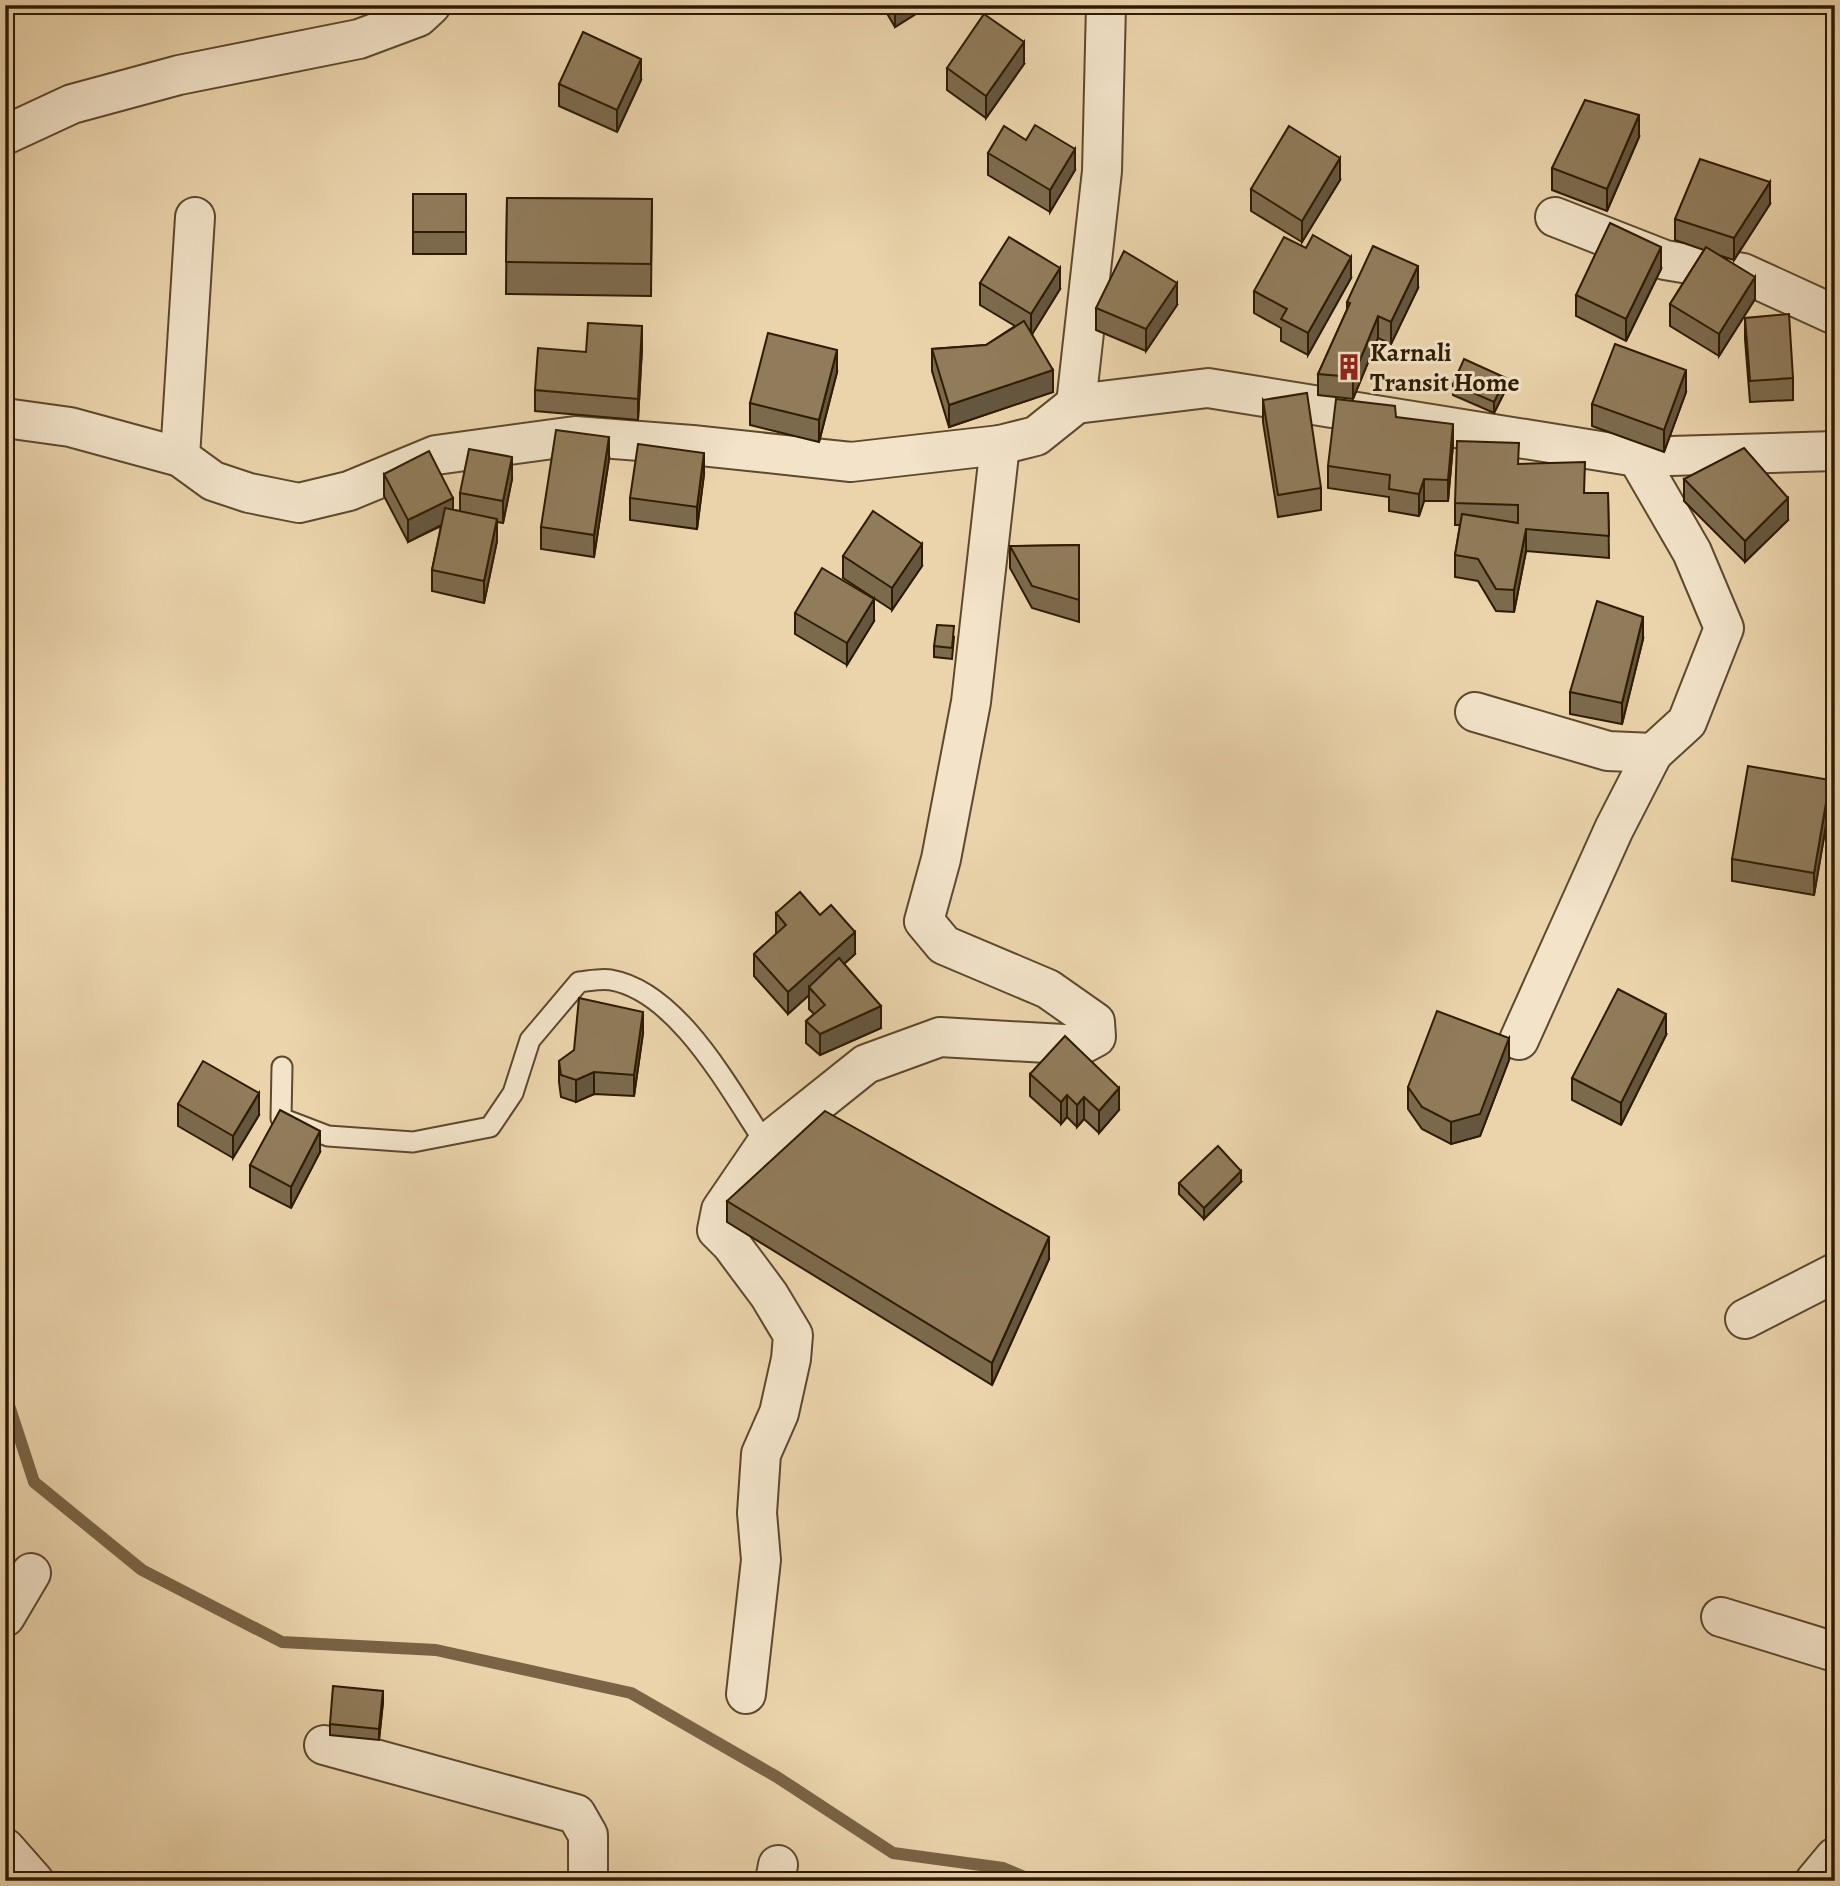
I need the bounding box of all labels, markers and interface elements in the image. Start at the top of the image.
place label: Karnali Transit Home [1370,335,1520,400]
building icon: Karnali Transit Home [1334,352,1364,382]

